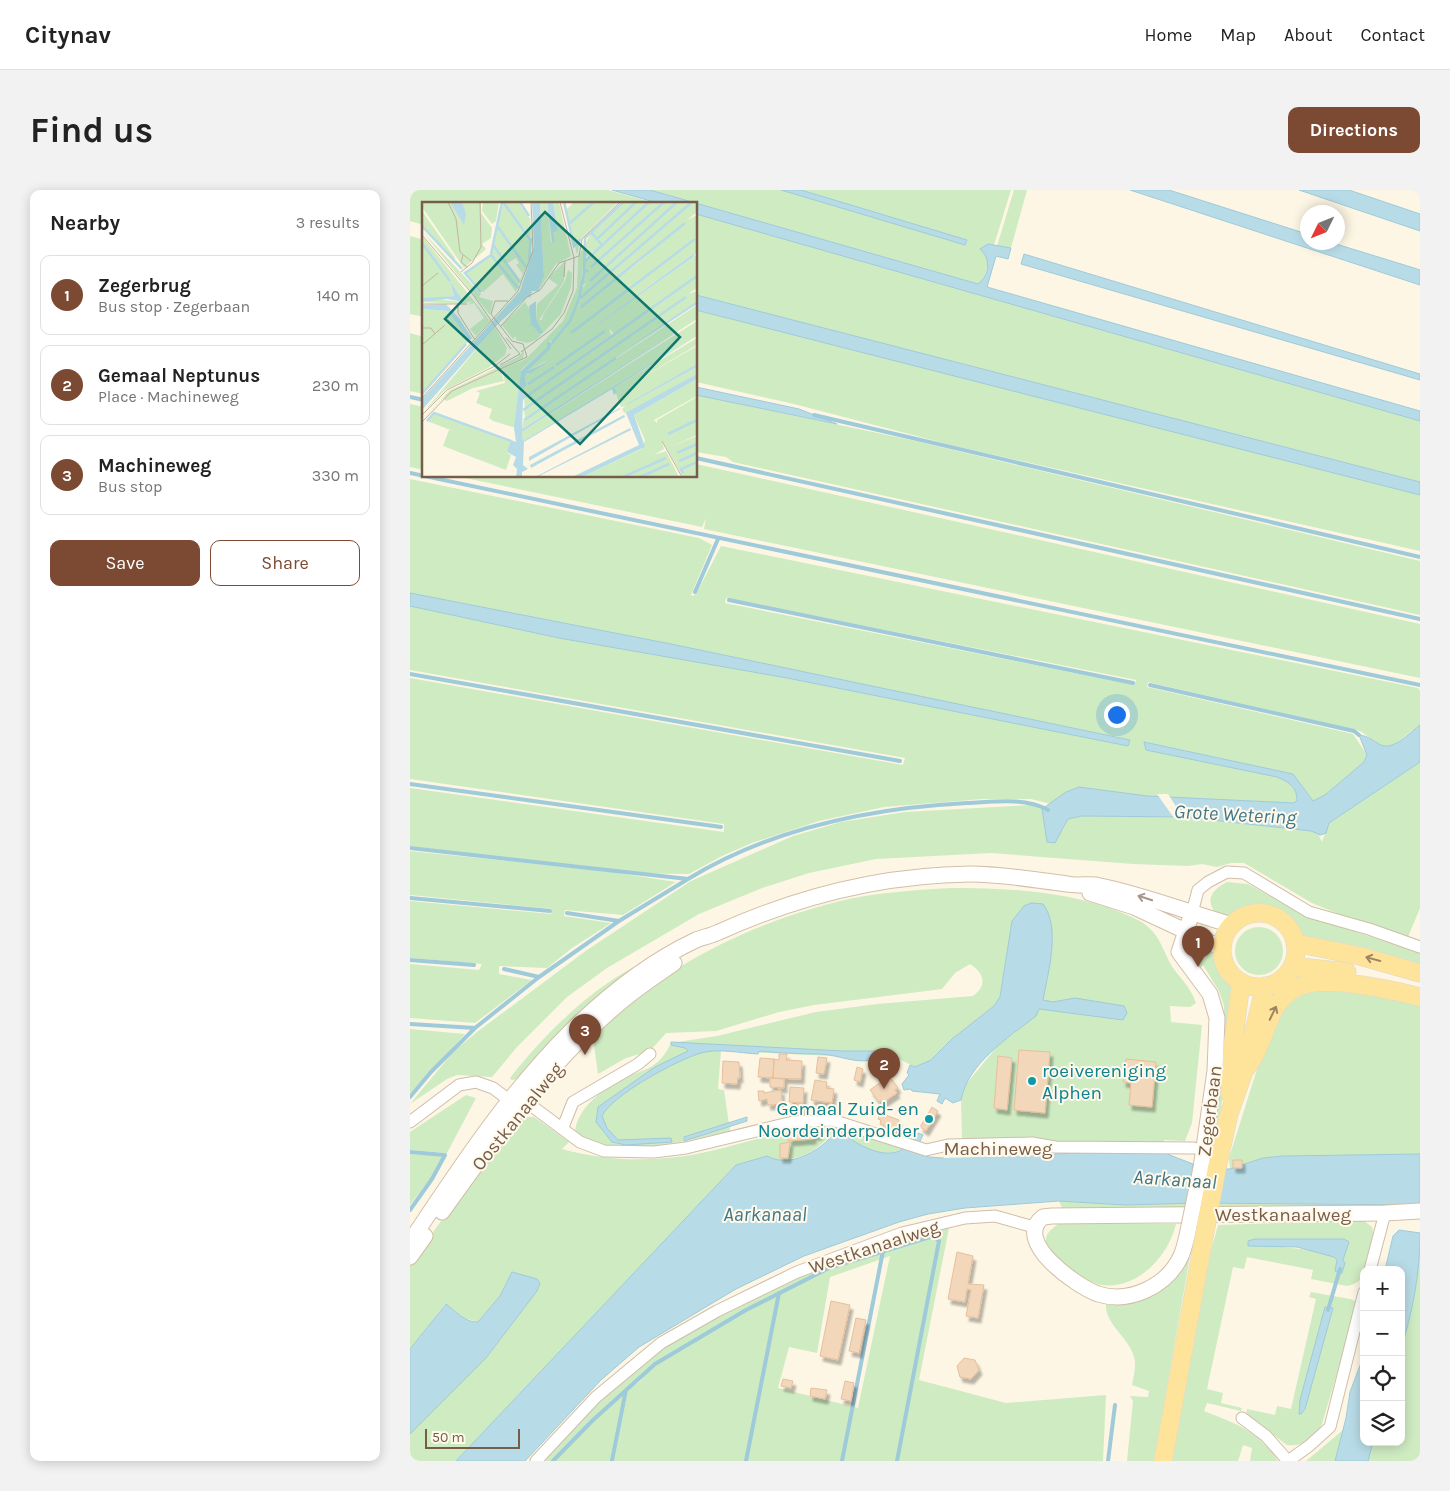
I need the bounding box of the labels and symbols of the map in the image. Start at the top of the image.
inset map [422,202,698,478]
north arrow [1300,205,1345,250]
your location [1104,702,1130,728]
water label: Grote Wetering [1173,800,1298,829]
one-way arrow [1138,893,1153,902]
pin: 1 [1182,926,1214,967]
one-way arrow [1366,954,1382,963]
one-way arrow [1269,1005,1279,1020]
pin: 3 [569,1014,601,1055]
pin: 2 [868,1048,900,1089]
street label: Oostkanaalweg [467,1058,568,1175]
place label: roeivereniging Alphen [1042,1060,1167,1104]
street label: Zegerbaan [1193,1064,1227,1158]
marker: roeivereniging Alphen [1026,1075,1038,1087]
place label: Gemaal Zuid- en Noordeinderpolder [758,1098,919,1142]
marker: Gemaal Zuid- en Noordeinderpolder [923,1113,935,1125]
street label: Machineweg [944,1138,1053,1160]
water label: Aarkanaal [1132,1165,1217,1194]
water label: Aarkanaal [723,1203,807,1226]
street label: Westkanaalweg [1215,1204,1351,1226]
street label: Westkanaalweg [806,1215,943,1278]
scale bar [425,1426,520,1449]

